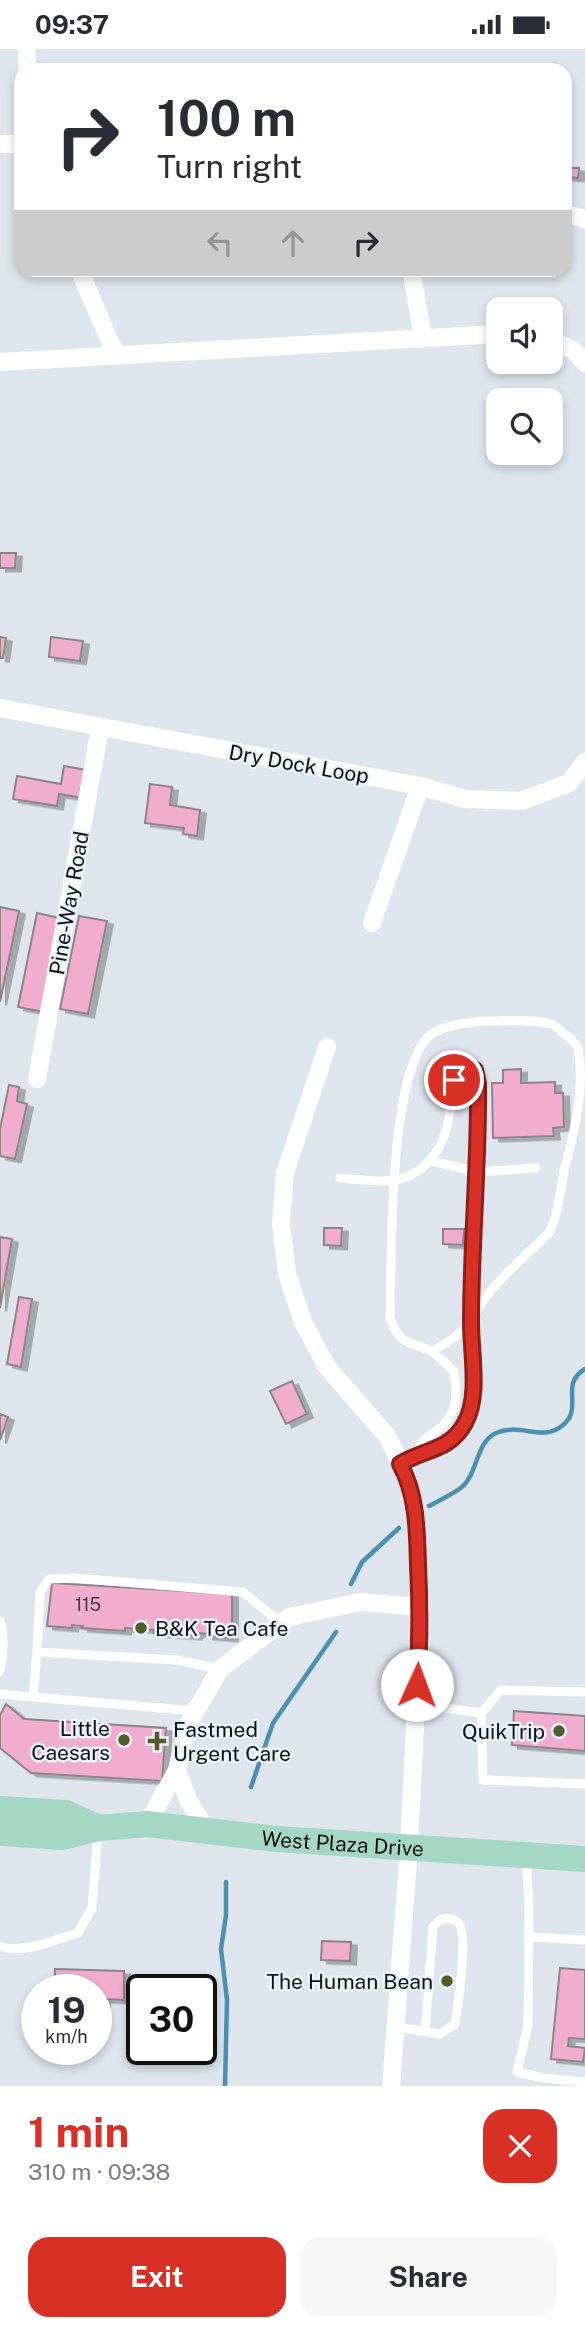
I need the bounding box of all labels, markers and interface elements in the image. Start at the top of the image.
text: 09:37 [35,9,109,40]
text: 100 m [157,89,296,147]
icon: right [42,91,133,182]
text: Turn right [157,148,302,185]
icon: left [201,224,239,262]
icon: ahead [274,224,312,262]
icon: right [347,224,385,262]
map controls [486,297,563,465]
button: sound [486,297,563,374]
button: search [486,388,563,465]
street label: Dry Dock Loop [227,739,371,789]
street label: Pine-Way Road [44,829,94,977]
pin [424,1050,484,1110]
icon: arrive [435,1061,473,1099]
house number: 115 [75,1594,101,1615]
place label: B&K Tea Cafe [155,1616,288,1641]
marker: B&K Tea Cafe [133,1620,149,1636]
position arrow [380,1648,454,1722]
place label: Little Caesars [31,1716,110,1765]
place label: Fastmed Urgent Care [173,1717,291,1766]
place label: QuikTrip [462,1719,545,1744]
marker: QuikTrip [551,1723,567,1739]
marker: Fastmed Urgent Care [147,1731,167,1751]
marker: Little Caesars [116,1732,132,1748]
street label: West Plaza Drive [260,1825,425,1861]
place label: The Human Bean [267,1969,433,1994]
marker: The Human Bean [439,1973,455,1989]
speed limit sign: 30 [126,1974,217,2065]
text: 19 [47,1990,86,2031]
text: km/h [45,2026,88,2047]
text: 1 min [28,2107,129,2156]
button: close [483,2109,557,2183]
text: 310 m · 09:38 [28,2158,170,2185]
button: Exit [28,2237,286,2317]
button: Share [300,2237,557,2317]

